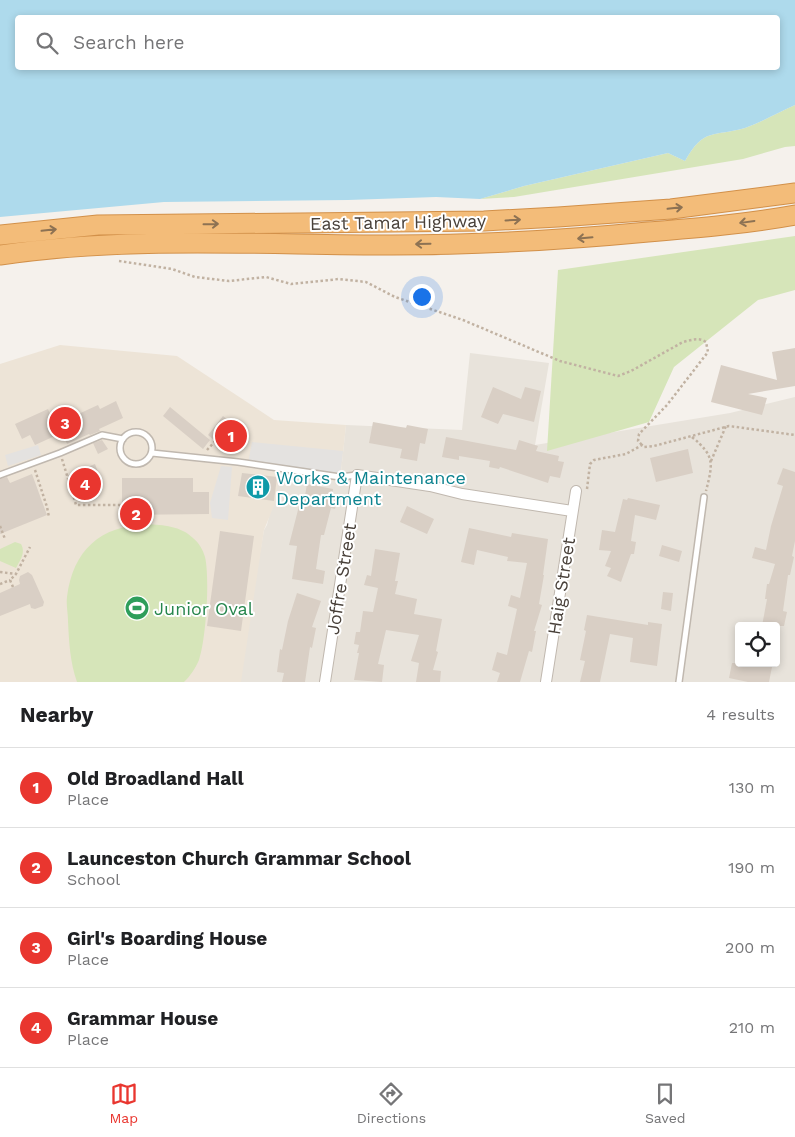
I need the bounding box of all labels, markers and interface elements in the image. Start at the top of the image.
search box [15,15,780,70]
icon: search [33,29,61,57]
text: Search here [73,31,184,54]
one-way arrow [667,203,683,213]
street label: East Tamar Highway [310,210,487,234]
one-way arrow [505,215,521,224]
one-way arrow [739,217,755,227]
one-way arrow [202,219,218,229]
one-way arrow [40,226,56,235]
one-way arrow [577,233,593,243]
one-way arrow [415,240,431,249]
your location [409,284,435,310]
pin: 3 [49,404,81,442]
pin: 1 [215,417,247,455]
pin: 4 [69,465,101,503]
place label: Works & Maintenance Department [276,467,466,509]
building icon: Works & Maintenance Department [245,474,271,500]
pin: 2 [120,495,152,533]
street label: Joffre Street [322,521,360,636]
street label: Haig Street [543,536,579,636]
sports icon: Junior Oval [124,595,150,621]
place label: Junior Oval [154,598,254,619]
map controls [735,622,780,667]
button: locate [735,622,780,667]
text: Nearby [20,702,93,727]
text: 4 results [706,705,775,724]
text: Old Broadland Hall [67,767,244,790]
text: 1 [33,778,39,797]
text: 130 m [729,778,775,797]
text: Place [67,790,109,809]
text: Launceston Church Grammar School [67,847,411,870]
text: 2 [31,858,41,877]
text: 190 m [728,858,775,877]
text: School [67,870,120,889]
text: Girl's Boarding House [67,927,267,950]
text: 3 [31,938,41,957]
text: 200 m [725,938,775,957]
text: Place [67,950,109,969]
text: Grammar House [67,1007,218,1030]
text: 4 [31,1018,41,1037]
text: 210 m [729,1018,775,1037]
text: Place [67,1030,109,1049]
tab: Map [109,1080,138,1126]
tab: Directions [357,1080,426,1126]
tab: Saved [645,1080,686,1126]

